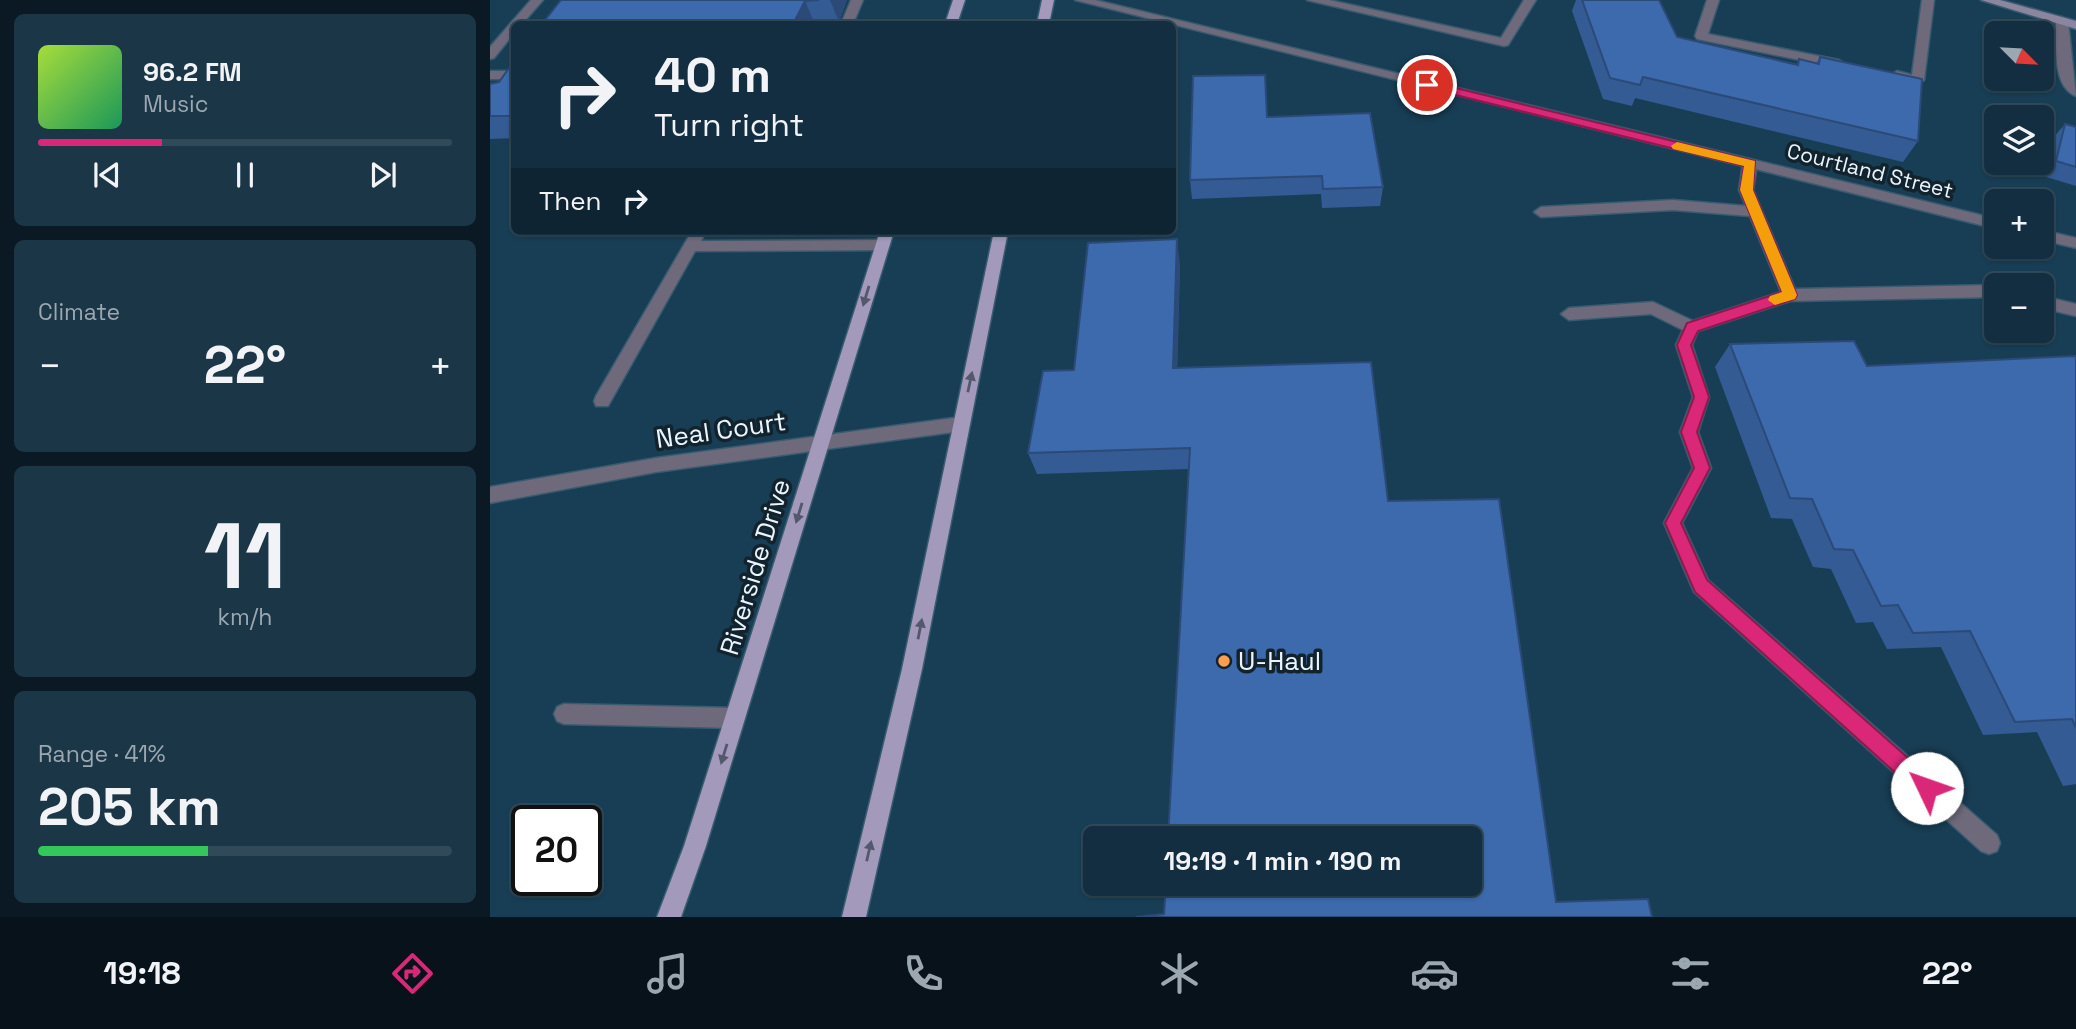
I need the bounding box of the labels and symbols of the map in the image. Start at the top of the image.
north arrow [1984,21,2054,91]
pin [1397,55,1457,115]
street label: Courtland Street [1784,137,1956,204]
one-way arrow [861,286,871,307]
one-way arrow [964,371,975,393]
street label: Neal Court [654,404,788,456]
street label: Riverside Drive [712,475,798,659]
one-way arrow [793,503,803,524]
one-way arrow [915,618,926,640]
place label: U-Haul [1238,644,1321,678]
marker: U-Haul [1216,653,1232,669]
one-way arrow [718,744,729,765]
position arrow [1890,751,1964,825]
speed limit sign: 20 [511,805,602,896]
one-way arrow [864,839,875,861]

